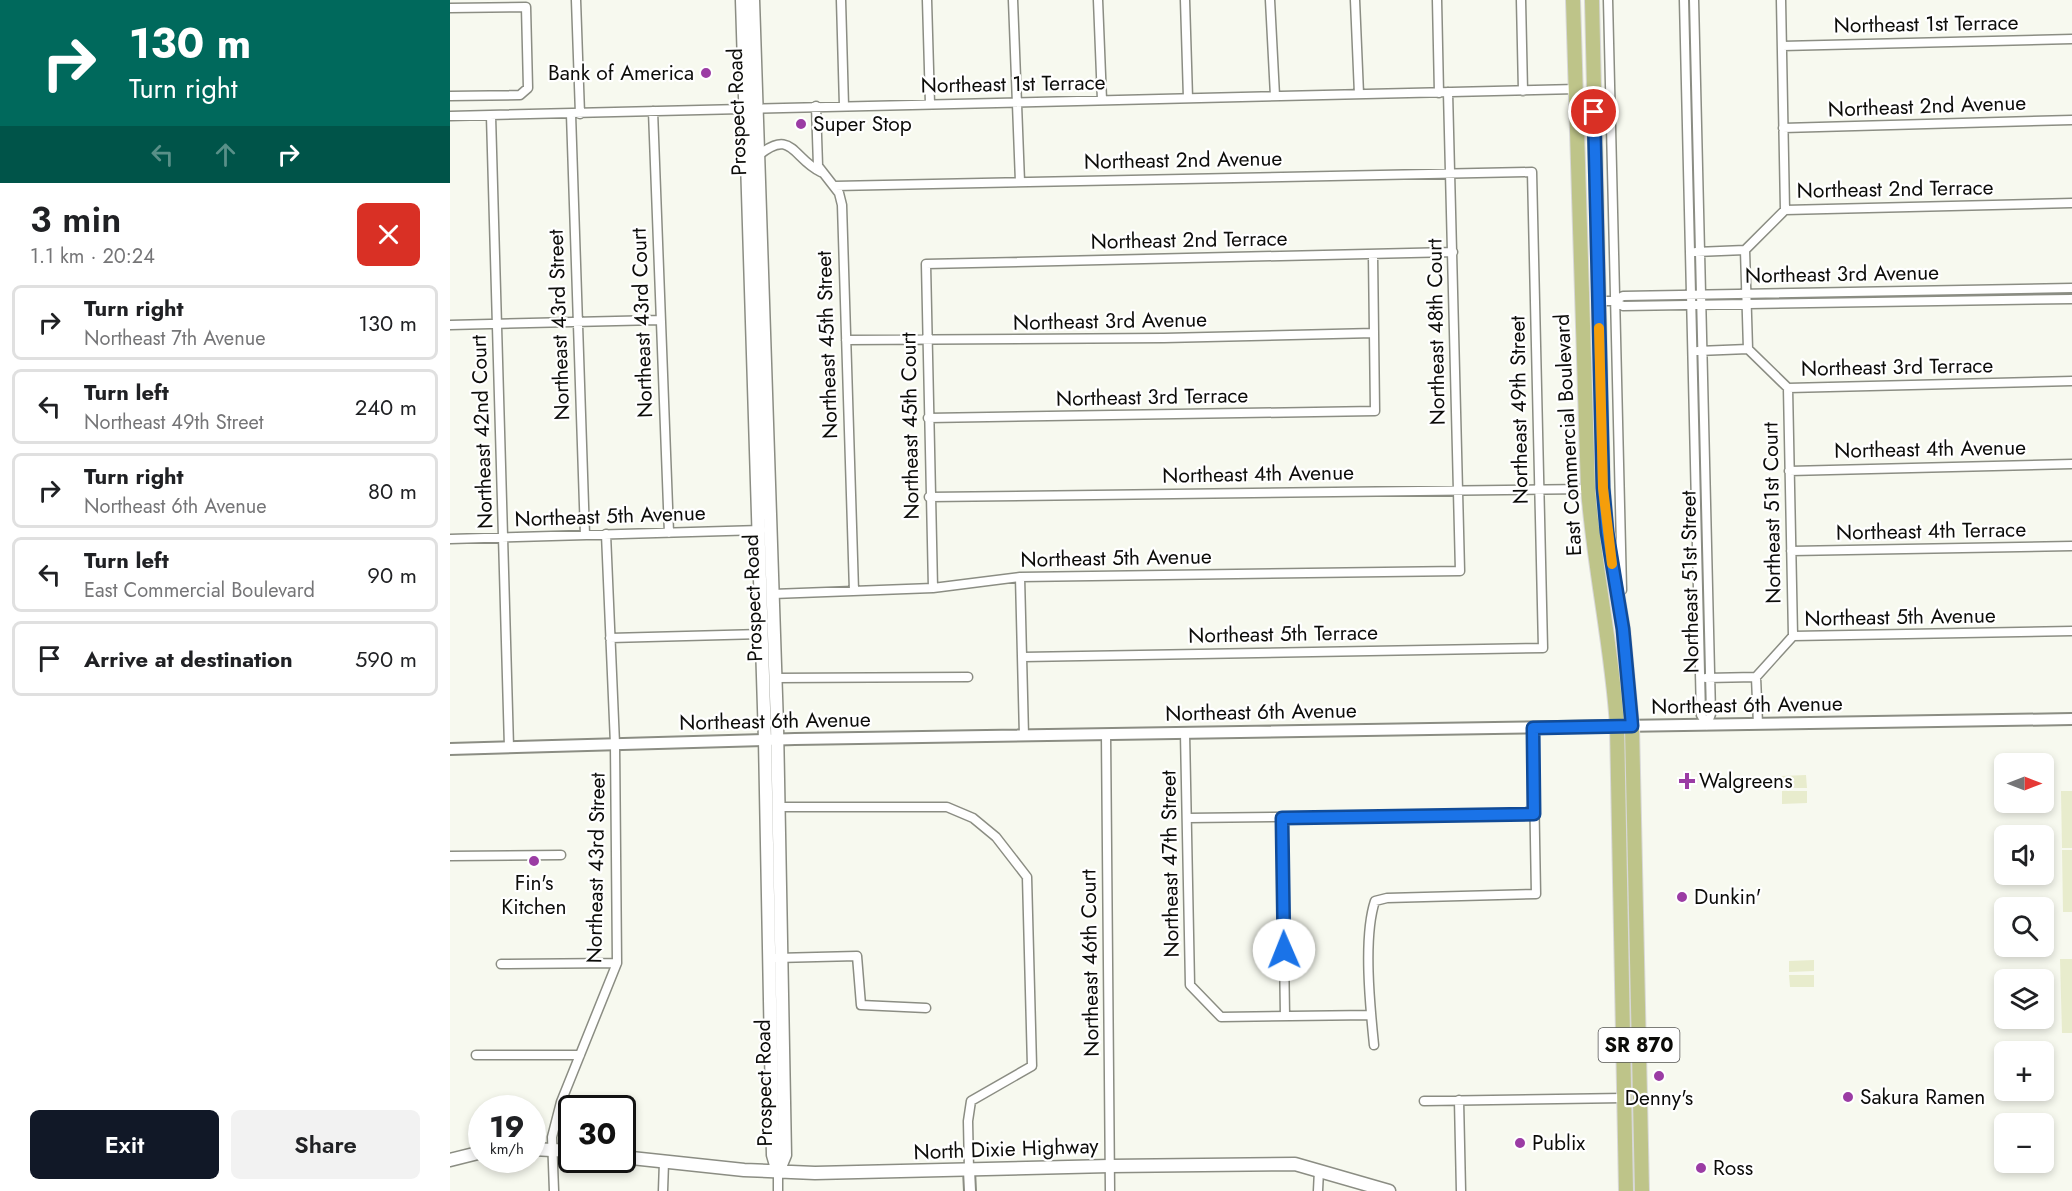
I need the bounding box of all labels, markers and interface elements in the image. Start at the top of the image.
street label: Northeast 1st Terrace [1833,7,2019,41]
text: 130 m [129,13,251,74]
icon: right [30,24,108,102]
street label: Prospect Road [720,48,754,176]
place label: Bank of America [548,58,694,88]
marker: Bank of America [699,66,713,80]
street label: Northeast 1st Terrace [920,67,1106,101]
text: Turn right [129,69,237,108]
pin [1568,86,1619,137]
street label: Northeast 2nd Avenue [1827,88,2027,124]
icon: arrive [1577,95,1610,128]
place label: Super Stop [813,109,912,139]
marker: Super Stop [794,117,808,131]
icon: left [146,138,179,171]
icon: ahead [209,138,242,171]
icon: right [272,138,305,171]
street label: Northeast 2nd Avenue [1084,143,1283,177]
street label: Northeast 2nd Terrace [1796,172,1994,206]
text: 3 min [30,193,121,245]
button: close [357,203,420,266]
street label: Northeast 2nd Terrace [1090,223,1288,257]
street label: Northeast 43rd Court [624,228,660,418]
street label: Northeast 43rd Street [541,229,577,421]
street label: Northeast 48th Court [1419,238,1453,426]
text: 1.1 km · 20:24 [30,242,155,271]
street label: Northeast 45th Street [809,250,845,440]
street label: Northeast 3rd Avenue [1745,257,1939,291]
text: Turn right [84,292,184,324]
street label: Northeast 3rd Avenue [1013,304,1207,338]
icon: right [33,306,66,339]
text: 130 m [358,307,417,339]
street label: East Commercial Boulevard [1547,313,1589,557]
street label: Northeast 49th Street [1502,315,1536,505]
text: Northeast 7th Avenue [84,324,265,353]
street label: Northeast 45th Court [893,332,927,520]
street label: Northeast 42nd Court [464,334,500,530]
street label: Northeast 3rd Terrace [1800,350,1994,384]
text: Turn left [84,376,169,408]
street label: Northeast 3rd Terrace [1055,380,1249,414]
icon: left [33,390,66,423]
text: 240 m [355,391,417,423]
text: Northeast 49th Street [84,408,264,437]
street label: Northeast 51st Court [1755,422,1789,604]
street label: Northeast 4th Avenue [1834,432,2026,466]
street label: Northeast 4th Avenue [1162,457,1354,491]
text: Turn right [84,460,184,492]
icon: right [33,474,66,507]
text: 80 m [368,475,417,507]
street label: Northeast 51st Street [1673,490,1707,674]
text: Northeast 6th Avenue [84,492,266,521]
street label: Northeast 5th Avenue [514,498,706,534]
street label: Northeast 4th Terrace [1836,514,2027,548]
street label: Prospect Road [736,534,770,662]
street label: Northeast 5th Avenue [1020,541,1212,575]
text: Turn left [84,544,169,576]
icon: left [33,558,66,591]
text: 90 m [367,559,417,591]
text: East Commercial Boulevard [84,576,315,605]
street label: Northeast 5th Avenue [1804,600,1996,634]
street label: Northeast 5th Terrace [1188,617,1378,651]
icon: arrive [33,642,66,675]
text: Arrive at destination [84,643,293,675]
text: 590 m [355,643,417,675]
street label: Northeast 6th Avenue [1651,688,1843,722]
street label: Northeast 6th Avenue [1165,695,1357,729]
street label: Northeast 6th Avenue [679,704,871,738]
north arrow [1994,753,2054,813]
map controls [1994,753,2054,1173]
place label: Walgreens [1699,766,1793,796]
street label: Northeast 47th Street [1153,770,1187,958]
street label: Northeast 43rd Street [579,772,613,964]
marker: Walgreens [1680,774,1694,788]
button: sound [1994,825,2054,885]
marker: Fin's Kitchen [527,854,541,868]
place label: Fin's Kitchen [501,868,567,922]
street label: Northeast 46th Court [1073,869,1107,1057]
place label: Dunkin' [1694,882,1761,912]
marker: Dunkin' [1675,890,1689,904]
button: search [1994,897,2054,957]
position arrow [1252,918,1316,982]
button: layers [1994,969,2054,1029]
street label: Prospect Road [748,1019,780,1147]
road number: SR 870 [1598,1028,1680,1062]
button: + [1994,1041,2054,1101]
marker: Denny's [1652,1069,1666,1083]
place label: Sakura Ramen [1860,1082,1985,1112]
place label: Denny's [1625,1083,1693,1113]
marker: Sakura Ramen [1841,1090,1855,1104]
speed limit sign: 30 [558,1095,636,1173]
text: 19 [489,1105,525,1148]
button: Exit [30,1110,219,1179]
button: Share [231,1110,420,1179]
button: − [1994,1113,2054,1173]
place label: Publix [1532,1128,1585,1158]
street label: North Dixie Highway [913,1131,1100,1167]
marker: Publix [1513,1136,1527,1150]
text: km/h [490,1138,524,1160]
place label: Ross [1713,1153,1753,1183]
marker: Ross [1694,1161,1708,1175]

